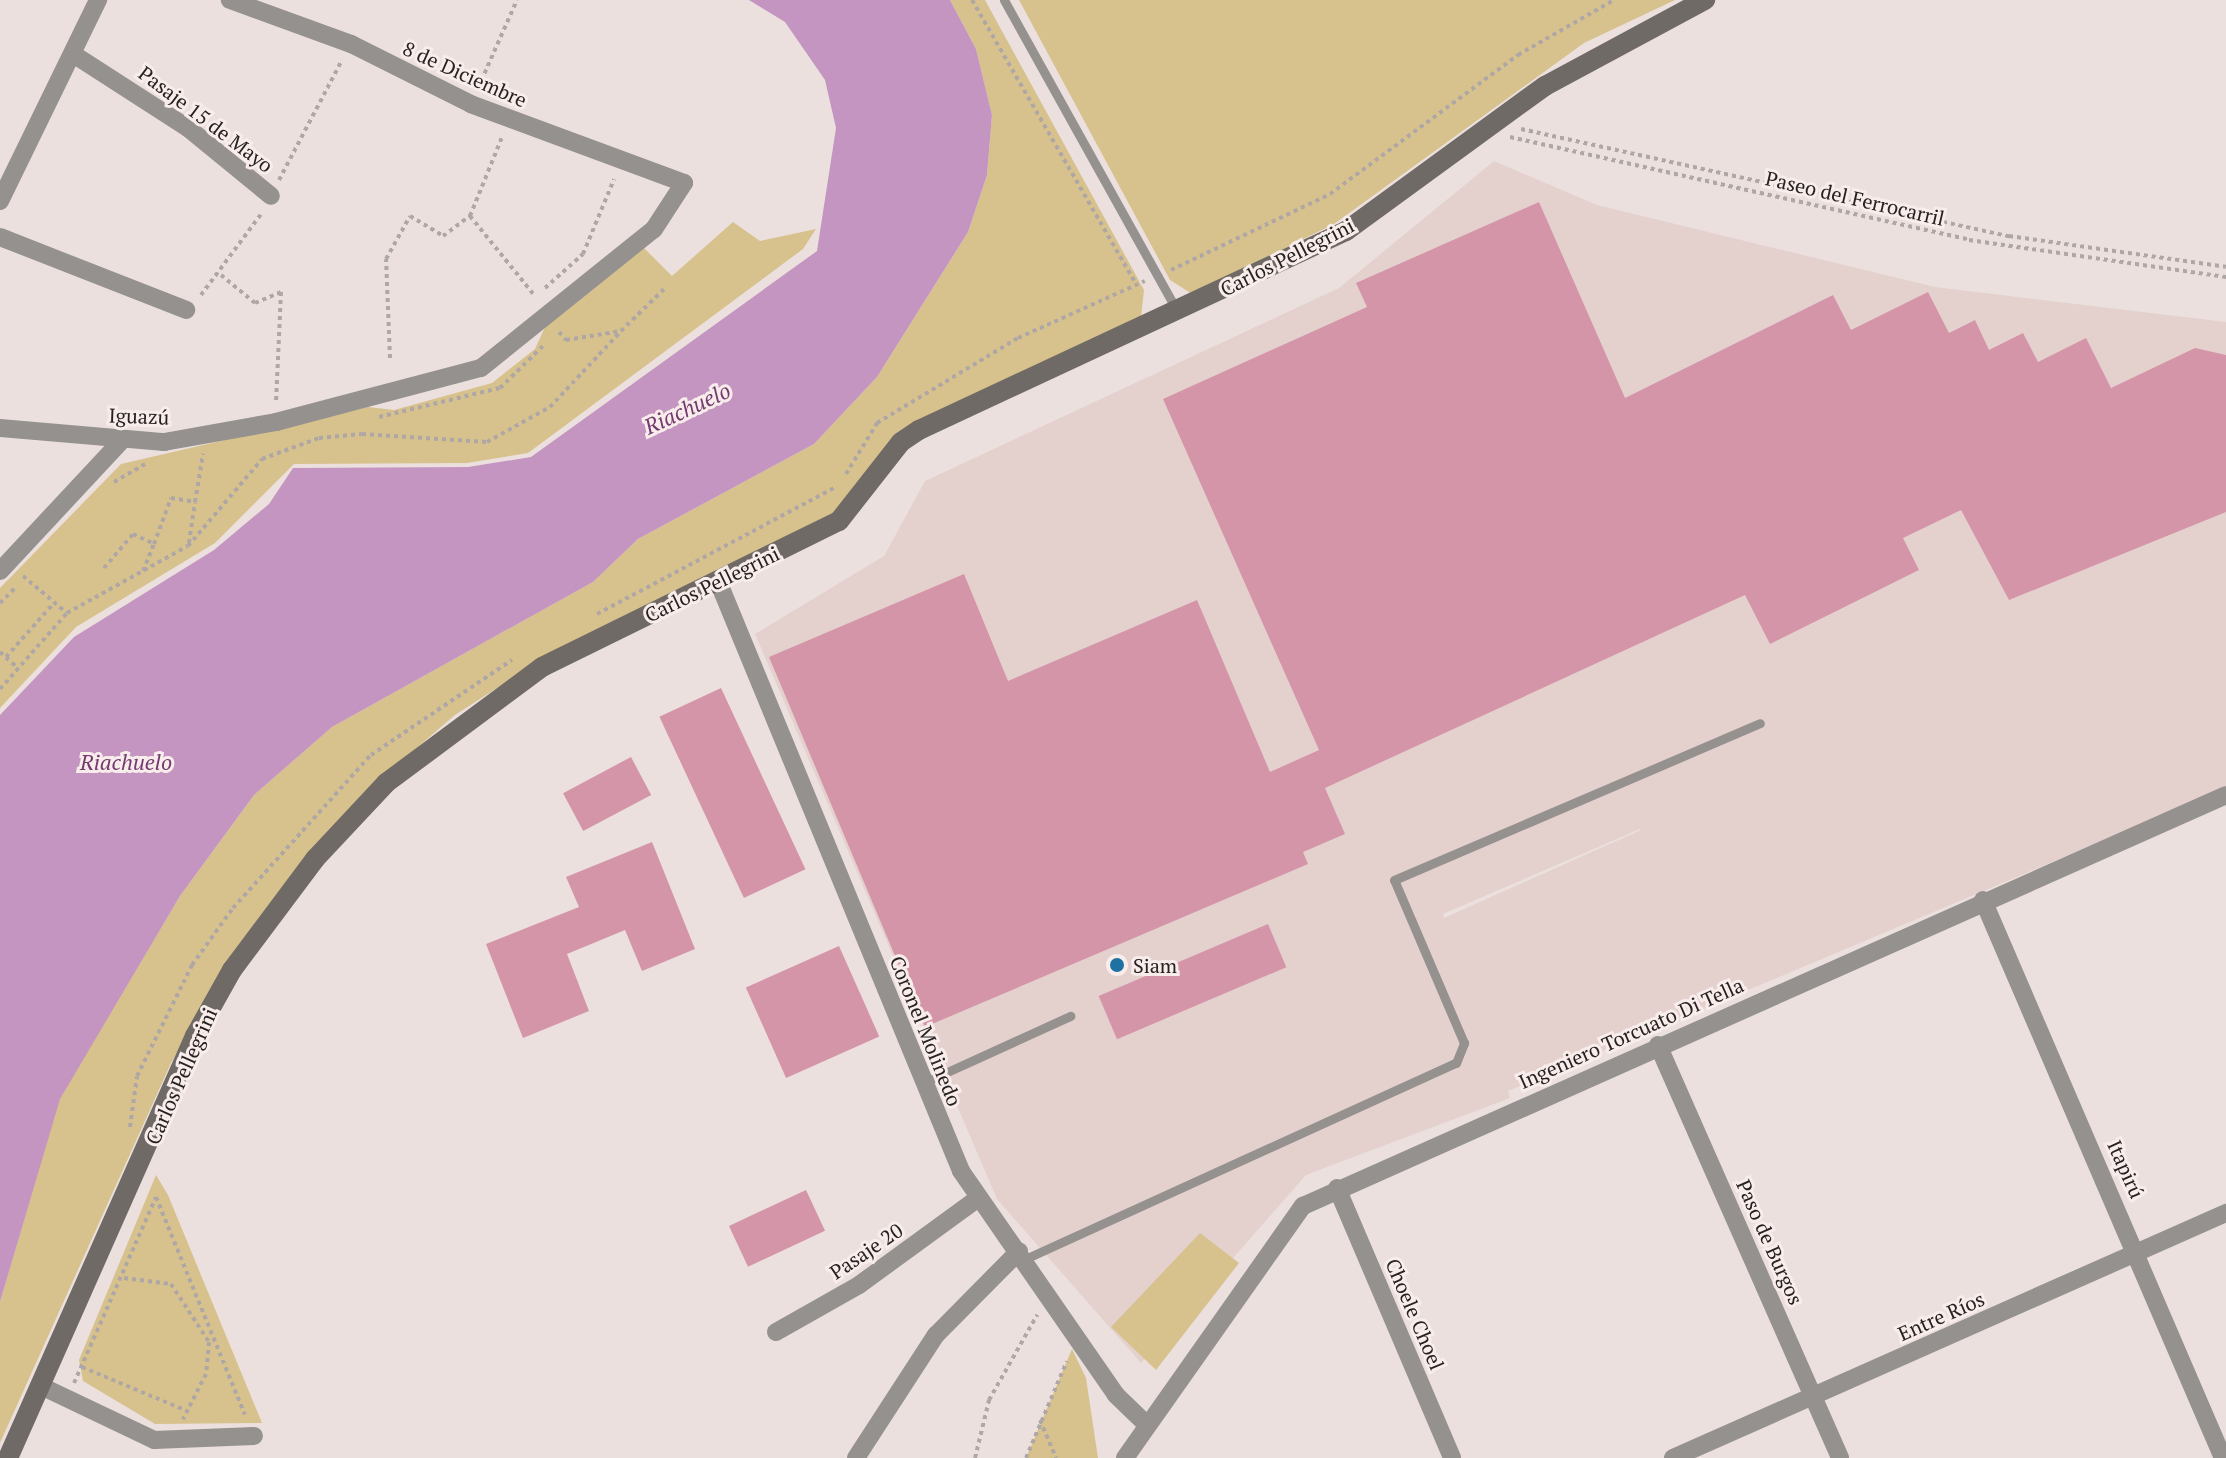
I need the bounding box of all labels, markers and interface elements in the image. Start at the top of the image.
street label: 8 de Diciembre [399,36,531,112]
street label: Pasaje 15 de Mayo [134,61,278,177]
street label: Paseo del Ferrocarril [1763,166,1947,230]
street label: Carlos Pellegrini [1216,213,1358,301]
water label: Riachuelo [640,377,734,439]
street label: Iguazú [108,403,170,429]
street label: Carlos Pellegrini [641,541,783,627]
water label: Riachuelo [80,749,172,775]
street label: Coronel Molinedo [885,953,967,1109]
place label: Siam [1133,953,1177,977]
marker: Siam [1108,956,1126,974]
street label: Ingeniero Torcuato Di Tella [1515,973,1747,1093]
street label: Carlos Pellegrini [140,1004,222,1148]
street label: Itapirú [2103,1136,2149,1202]
street label: Paso de Burgos [1732,1176,1808,1308]
street label: Pasaje 20 [825,1218,907,1284]
street label: Choele Choel [1381,1255,1449,1373]
street label: Entre Ríos [1894,1286,1988,1346]

